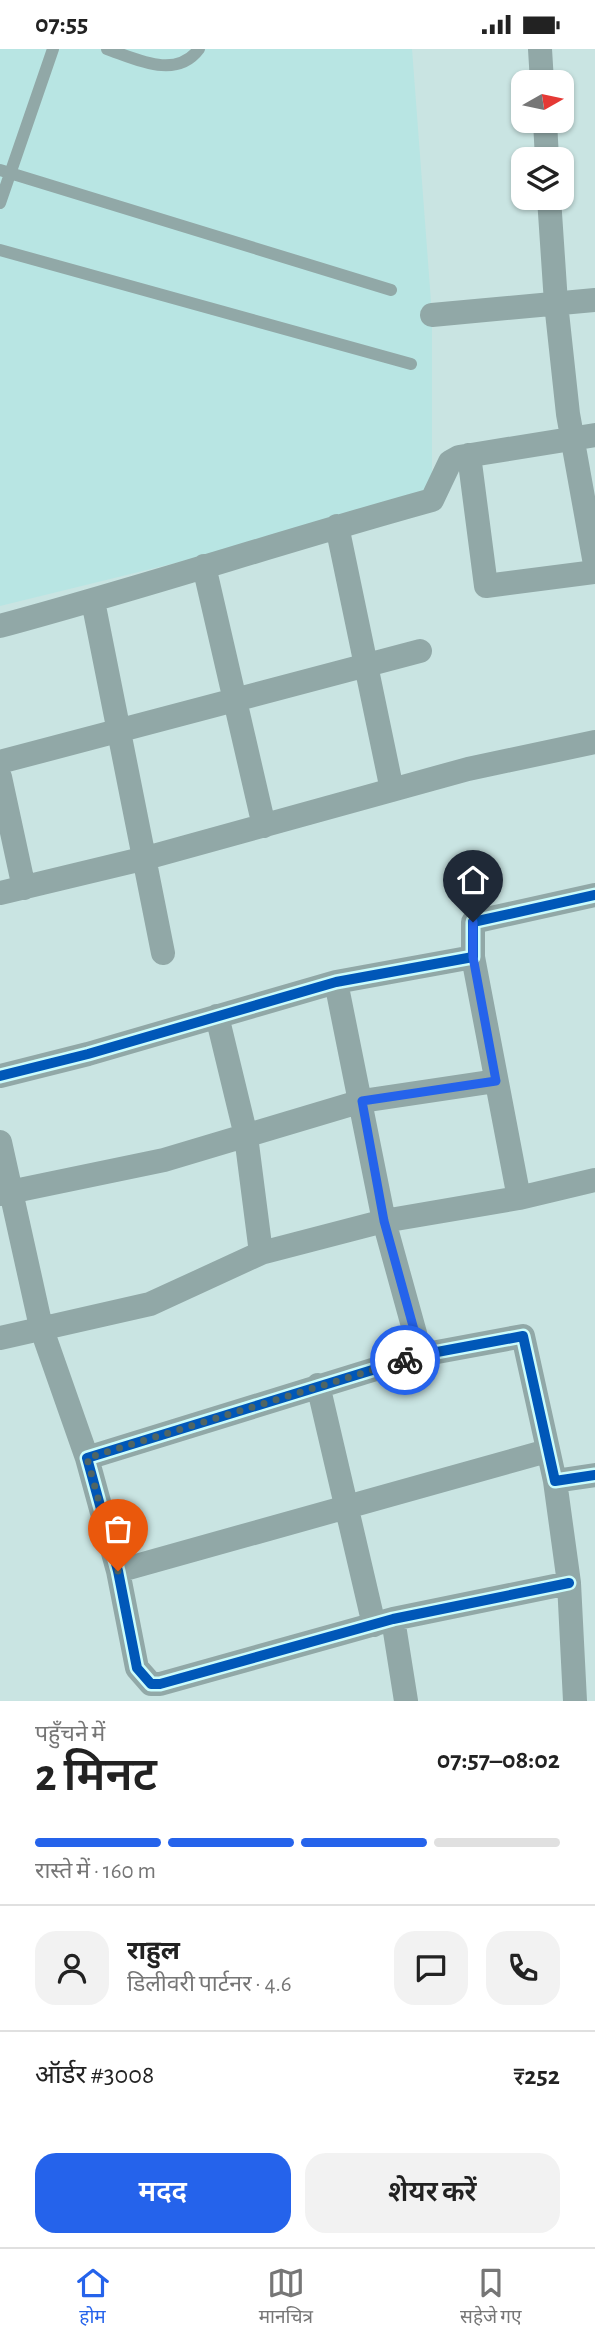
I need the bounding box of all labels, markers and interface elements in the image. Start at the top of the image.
text: 07:55 [35,11,88,37]
north arrow [511,70,574,133]
map controls [511,70,574,210]
button: layers [511,147,574,210]
pin [443,850,503,922]
icon: home [454,861,492,899]
courier [370,1325,440,1395]
icon: bike [386,1341,424,1379]
pin [88,1499,148,1571]
icon: bag [99,1510,137,1548]
text: पहुँचने में [35,1723,105,1746]
text: 07:57–08:02 [437,1747,560,1773]
text: 2 मिनट [35,1753,157,1799]
text: रास्ते में · 160 m [35,1860,156,1883]
button: person [35,1931,109,2005]
button: chat [394,1931,468,2005]
button: phone [486,1931,560,2005]
text: राहुल [127,1938,180,1964]
text: डिलीवरी पार्टनर · 4.6 [127,1973,292,1996]
text: ऑर्डर #3008 [35,2062,154,2088]
text: ₹252 [513,2063,560,2089]
button: मदद [35,2153,291,2233]
button: शेयर करें [305,2153,560,2233]
tab: होम [74,2264,112,2331]
tab: मानचित्र [259,2264,313,2331]
tab: सहेजे गए [460,2264,521,2331]

